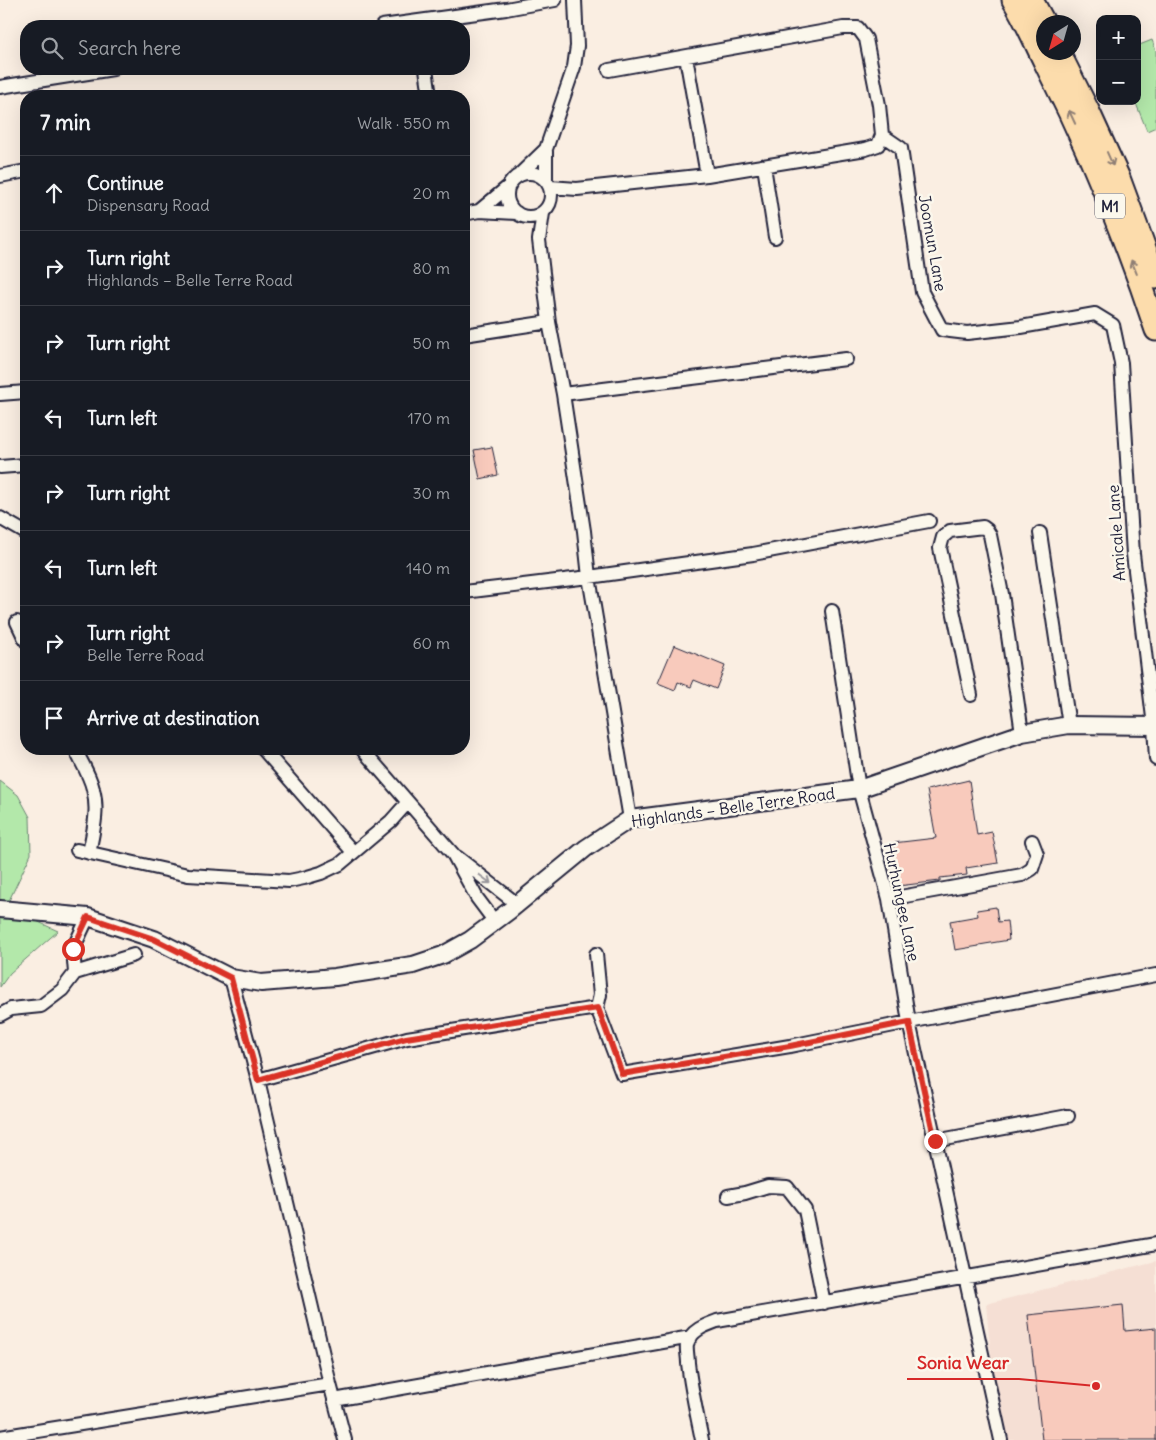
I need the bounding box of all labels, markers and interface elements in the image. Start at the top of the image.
north arrow [1036,15,1081,60]
map controls [1096,15,1141,105]
button: + [1096,15,1141,60]
search box [20,20,470,75]
icon: search [38,34,66,62]
text: Search here [78,36,181,60]
button: − [1096,60,1141,105]
text: 7 min [40,109,91,136]
one-way arrow [1066,110,1076,125]
text: Walk · 550 m [357,113,450,133]
one-way arrow [1106,151,1116,166]
text: Continue [87,171,164,195]
icon: ahead [40,179,68,207]
text: 20 m [413,183,450,203]
street label: Joomun Lane [915,193,951,293]
road number: M1 [1095,194,1125,218]
text: Dispensary Road [87,195,210,215]
text: Turn right [87,246,170,270]
icon: right [40,254,68,282]
text: 80 m [412,258,450,278]
one-way arrow [1129,260,1139,275]
text: Highlands – Belle Terre Road [87,270,293,290]
icon: right [40,329,68,357]
text: Turn right [87,331,170,355]
text: 50 m [412,333,450,353]
icon: left [40,404,68,432]
text: Turn left [87,406,157,430]
text: 170 m [407,408,450,428]
icon: right [40,479,68,507]
text: Turn right [87,481,170,505]
text: 30 m [413,483,450,503]
street label: Amicale Lane [1103,484,1129,582]
icon: left [40,554,68,582]
text: Turn left [87,556,157,580]
text: 140 m [406,558,450,578]
text: Turn right [87,621,170,645]
icon: right [40,629,68,657]
text: 60 m [412,633,450,653]
text: Belle Terre Road [87,645,204,665]
icon: arrive [40,704,68,732]
text: Arrive at destination [87,706,260,730]
street label: Highlands – Belle Terre Road [630,783,836,831]
street label: Hurhungee Lane [880,841,924,963]
one-way arrow [478,873,491,884]
route start [62,938,85,961]
route end [924,1130,947,1153]
callout: Sonia Wear [907,1346,1019,1379]
text: Sonia Wear [917,1351,1010,1374]

